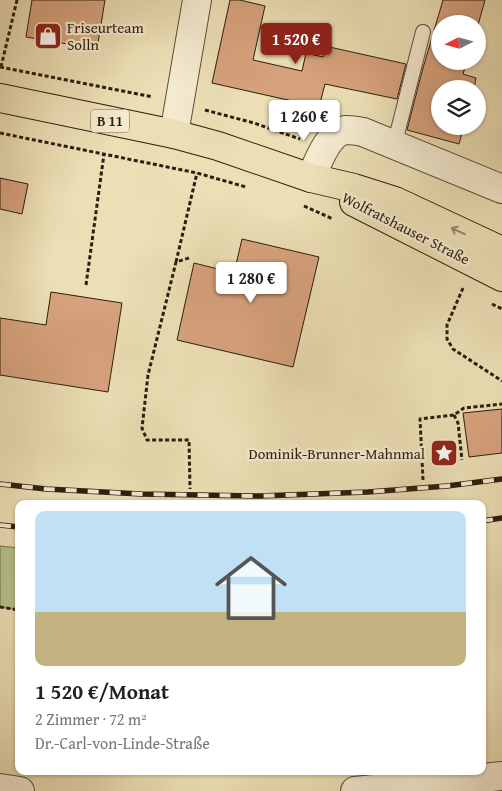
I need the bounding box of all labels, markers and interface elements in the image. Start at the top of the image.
north arrow [431,15,486,70]
map controls [431,15,486,135]
place label: Friseurteam Solln [67,17,144,55]
shop icon: Friseurteam Solln [33,21,63,51]
pin: 1 520 € [250,22,342,65]
text: 1 520 € [272,27,320,51]
button: layers [431,80,486,135]
pin: 1 260 € [258,100,350,142]
text: 1 260 € [280,104,328,128]
road number: B 11 [91,110,129,132]
street label: Wolfratshauser Straße [338,187,474,269]
one-way arrow [451,225,466,235]
pin: 1 280 € [205,262,297,304]
text: 1 280 € [227,266,275,290]
place icon: Dominik-Brunner-Mahnmal [429,438,459,468]
place label: Dominik-Brunner-Mahnmal [249,443,425,464]
icon: home [206,543,296,633]
text: 1 520 €/Monat [35,676,169,707]
text: 2 Zimmer · 72 m² [35,707,147,731]
text: Dr.-Carl-von-Linde-Straße [35,731,210,755]

